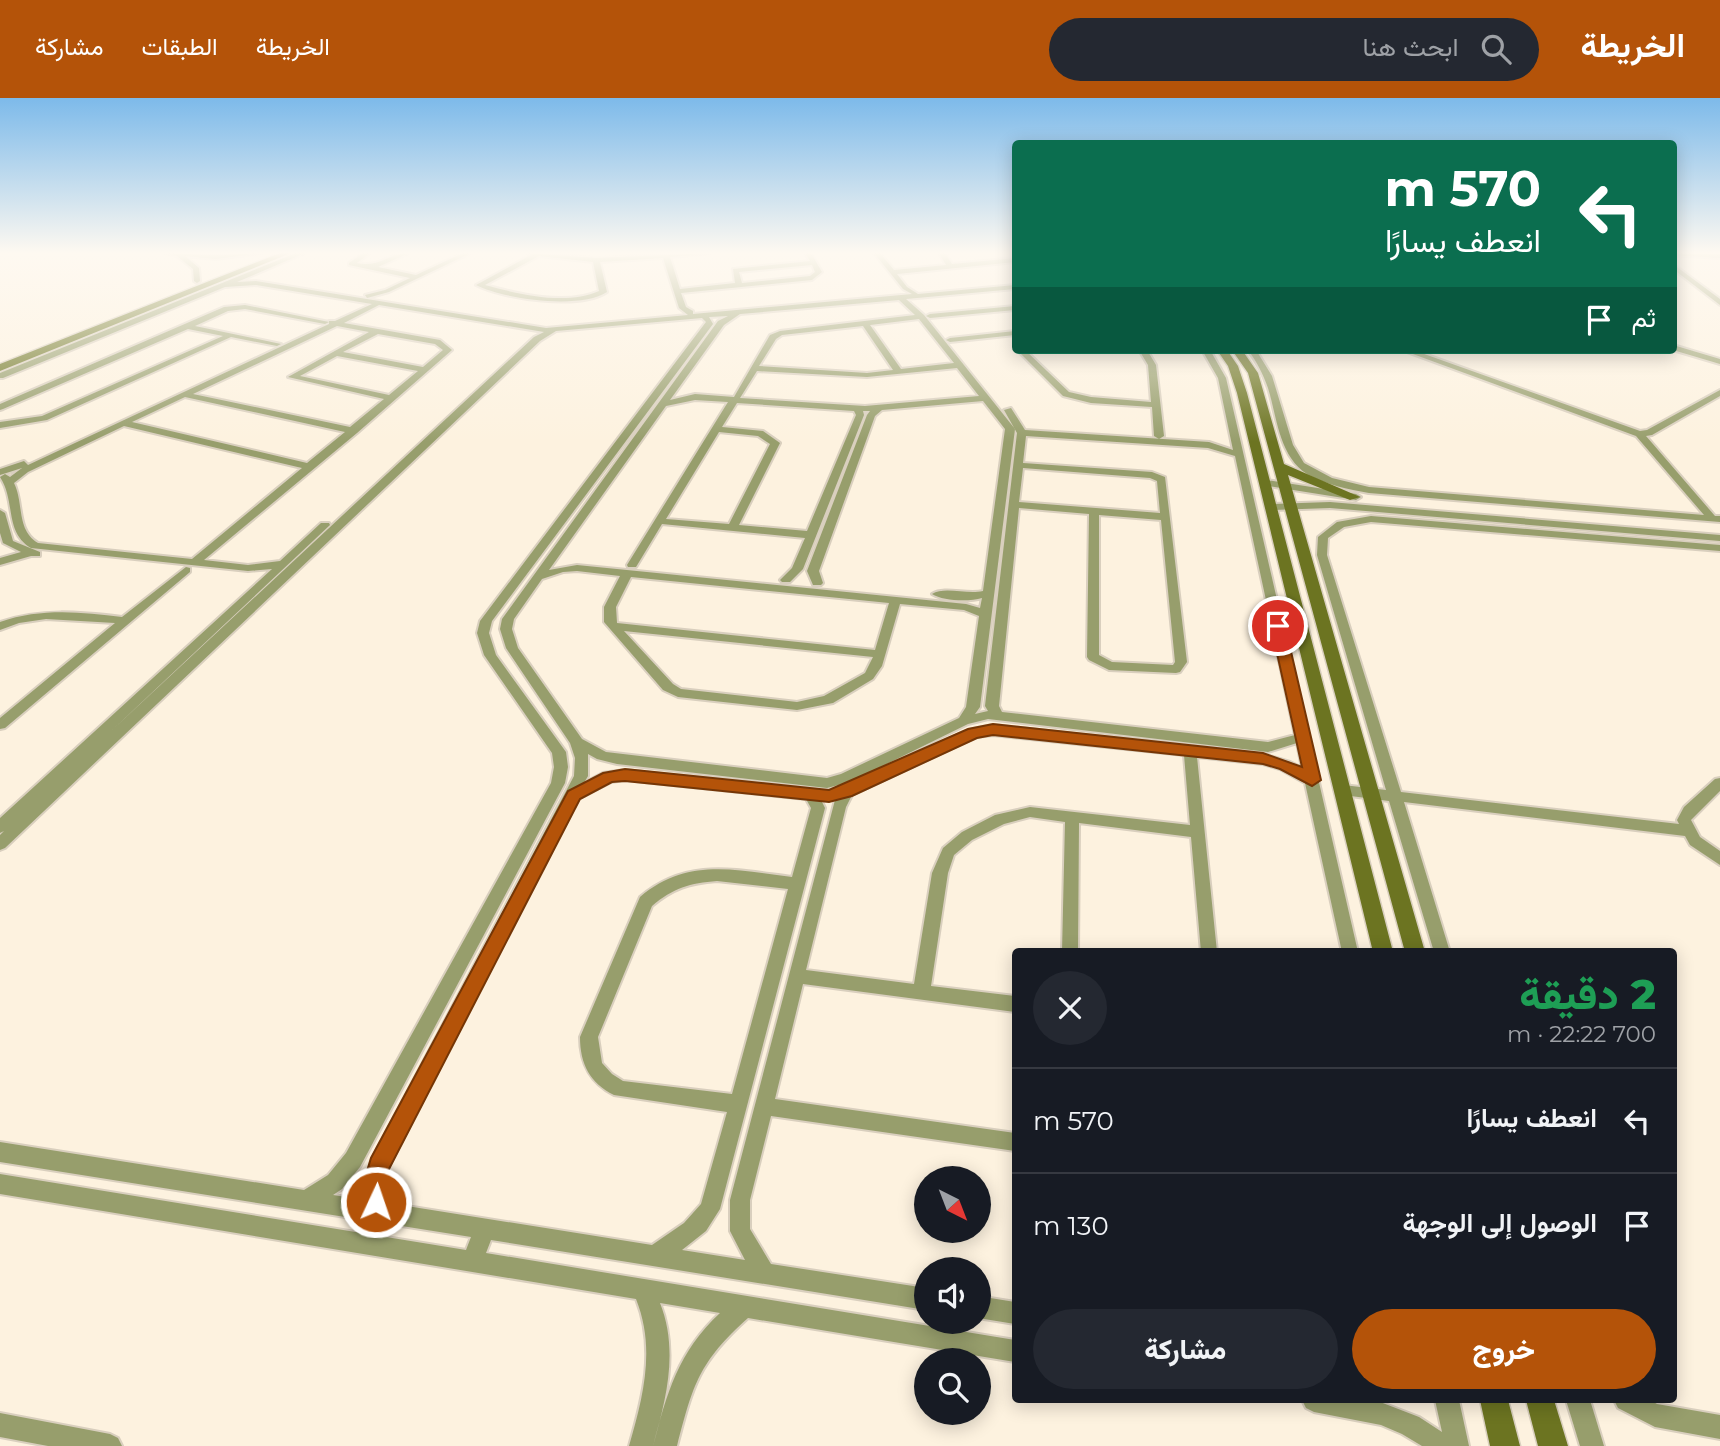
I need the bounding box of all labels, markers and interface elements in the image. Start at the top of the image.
search box [1049,18,1539,81]
text: الخريطة [1581,25,1685,65]
icon: search [1477,30,1515,68]
text: ابحث هنا [1362,31,1459,63]
text: مشاركة [35,32,103,61]
text: الطبقات [141,32,218,61]
text: الخريطة [256,32,330,61]
text: 570 m [1384,159,1541,218]
icon: left [1565,168,1656,259]
text: انعطف يسارًا [1385,221,1541,260]
icon: arrive [1580,301,1618,339]
text: ثم [1632,302,1656,334]
pin [1248,596,1308,656]
icon: arrive [1259,607,1297,645]
text: 2 دقيقة [1519,968,1656,1020]
button: close [1033,971,1107,1045]
text: 700 m · 22:22 [1507,1020,1656,1048]
text: انعطف يسارًا [1467,1102,1597,1134]
icon: left [1618,1102,1656,1140]
text: 570 m [1033,1105,1114,1137]
position arrow [339,1165,413,1239]
north arrow [914,1166,990,1242]
map controls [914,1166,991,1425]
text: الوصول إلى الوجهة [1403,1207,1597,1239]
icon: arrive [1618,1207,1656,1245]
text: 130 m [1033,1210,1109,1242]
button: sound [914,1257,991,1334]
button: مشاركة [1033,1309,1338,1389]
button: خروج [1352,1309,1656,1389]
button: search [914,1348,991,1425]

